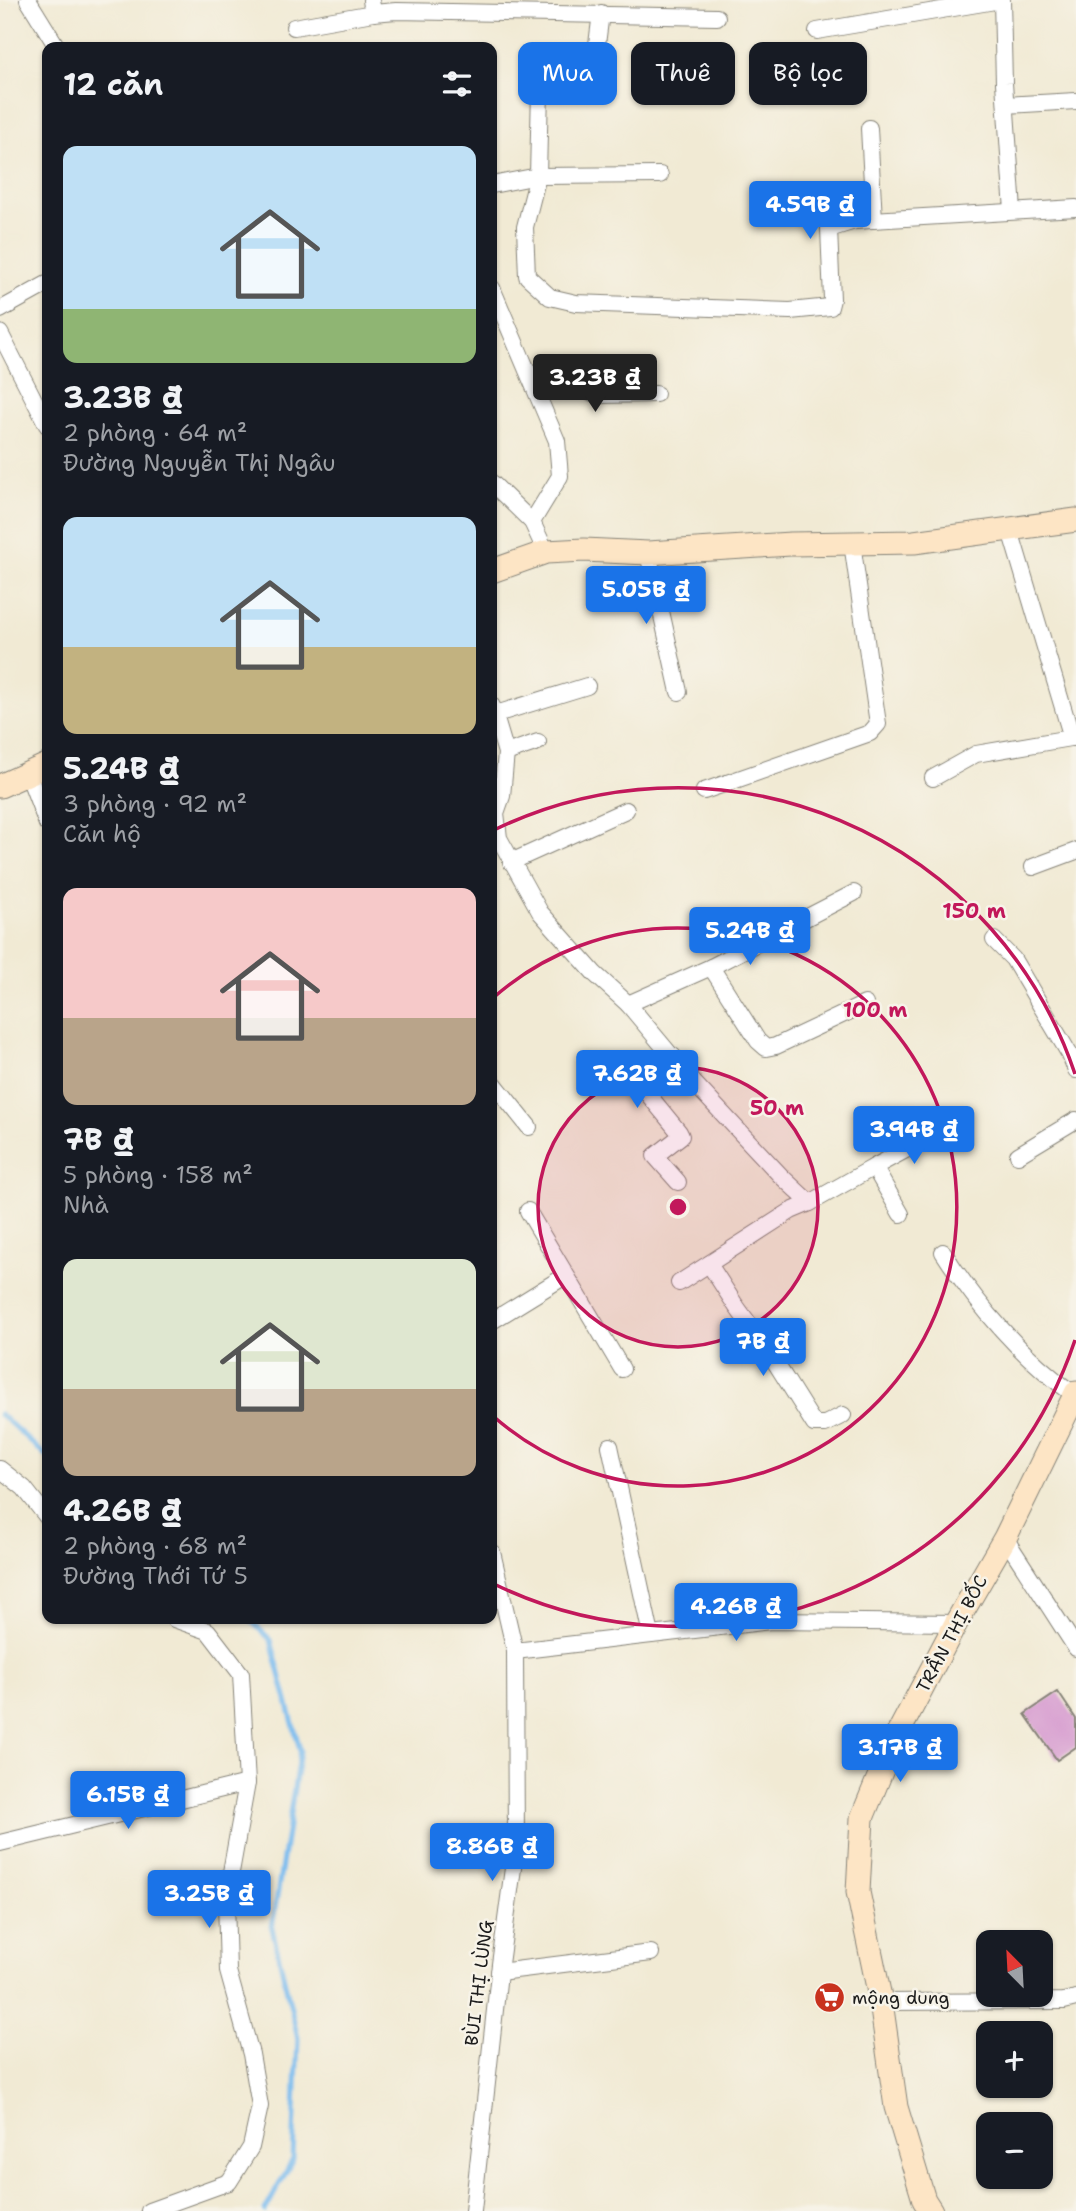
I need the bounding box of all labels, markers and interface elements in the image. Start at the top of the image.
chip: Mua [518,42,617,105]
chip: Thuê [631,42,735,105]
chip: Bộ lọc [749,42,867,105]
text: 12 căn [63,64,163,105]
icon: filters [438,65,476,103]
pin: 4.59B ₫ [745,182,875,241]
text: 4.59B ₫ [765,189,855,219]
icon: home [207,191,333,317]
pin: 3.23B ₫ [530,354,660,414]
text: 3.23B ₫ [549,362,641,392]
text: 3.23B ₫ [63,377,183,418]
text: 2 phòng · 64 m² [63,418,247,448]
text: Đường Nguyễn Thị Ngâu [63,448,336,478]
icon: home [207,562,333,688]
pin: 5.05B ₫ [581,566,711,626]
text: 5.05B ₫ [602,574,690,604]
text: 5.24B ₫ [63,748,180,789]
text: 3 phòng · 92 m² [63,789,247,819]
text: Căn hộ [63,819,141,849]
text: 150 m [942,897,1006,925]
pin: 5.24B ₫ [685,908,815,967]
text: 5.24B ₫ [705,915,795,945]
icon: home [207,933,333,1059]
text: 100 m [843,996,907,1024]
pin: 7.62B ₫ [572,1050,702,1110]
text: 7.62B ₫ [592,1058,682,1088]
text: 50 m [750,1094,804,1122]
pin: 3.94B ₫ [849,1106,979,1166]
text: 3.94B ₫ [869,1114,959,1144]
text: 7B ₫ [63,1119,134,1160]
text: 5 phòng · 158 m² [63,1160,253,1190]
text: Nhà [63,1190,109,1220]
centre of rings [666,1195,690,1219]
icon: home [207,1304,333,1430]
pin: 7B ₫ [722,1318,804,1378]
text: 7B ₫ [736,1326,790,1356]
text: 4.26B ₫ [63,1490,182,1531]
text: 2 phòng · 68 m² [63,1531,247,1561]
text: Đường Thới Tứ 5 [63,1561,248,1591]
street label: TRẦN THỊ BỐC [909,1570,993,1697]
pin: 4.26B ₫ [671,1584,801,1643]
text: 4.26B ₫ [690,1591,782,1621]
pin: 3.17B ₫ [835,1724,965,1784]
text: 3.17B ₫ [858,1732,942,1762]
pin: 6.15B ₫ [63,1772,193,1831]
text: 6.15B ₫ [86,1779,170,1809]
pin: 8.86B ₫ [427,1824,557,1883]
text: 8.86B ₫ [446,1831,538,1861]
pin: 3.25B ₫ [144,1870,274,1930]
text: 3.25B ₫ [164,1878,254,1908]
street label: BÙI THỊ LÙNG [459,1918,499,2047]
north arrow [976,1930,1054,2007]
map controls [976,1930,1053,2189]
supermarket icon: mộng dung [812,1981,846,2015]
place label: mộng dung [852,1986,950,2010]
button: + [976,2021,1053,2098]
button: − [976,2112,1053,2189]

